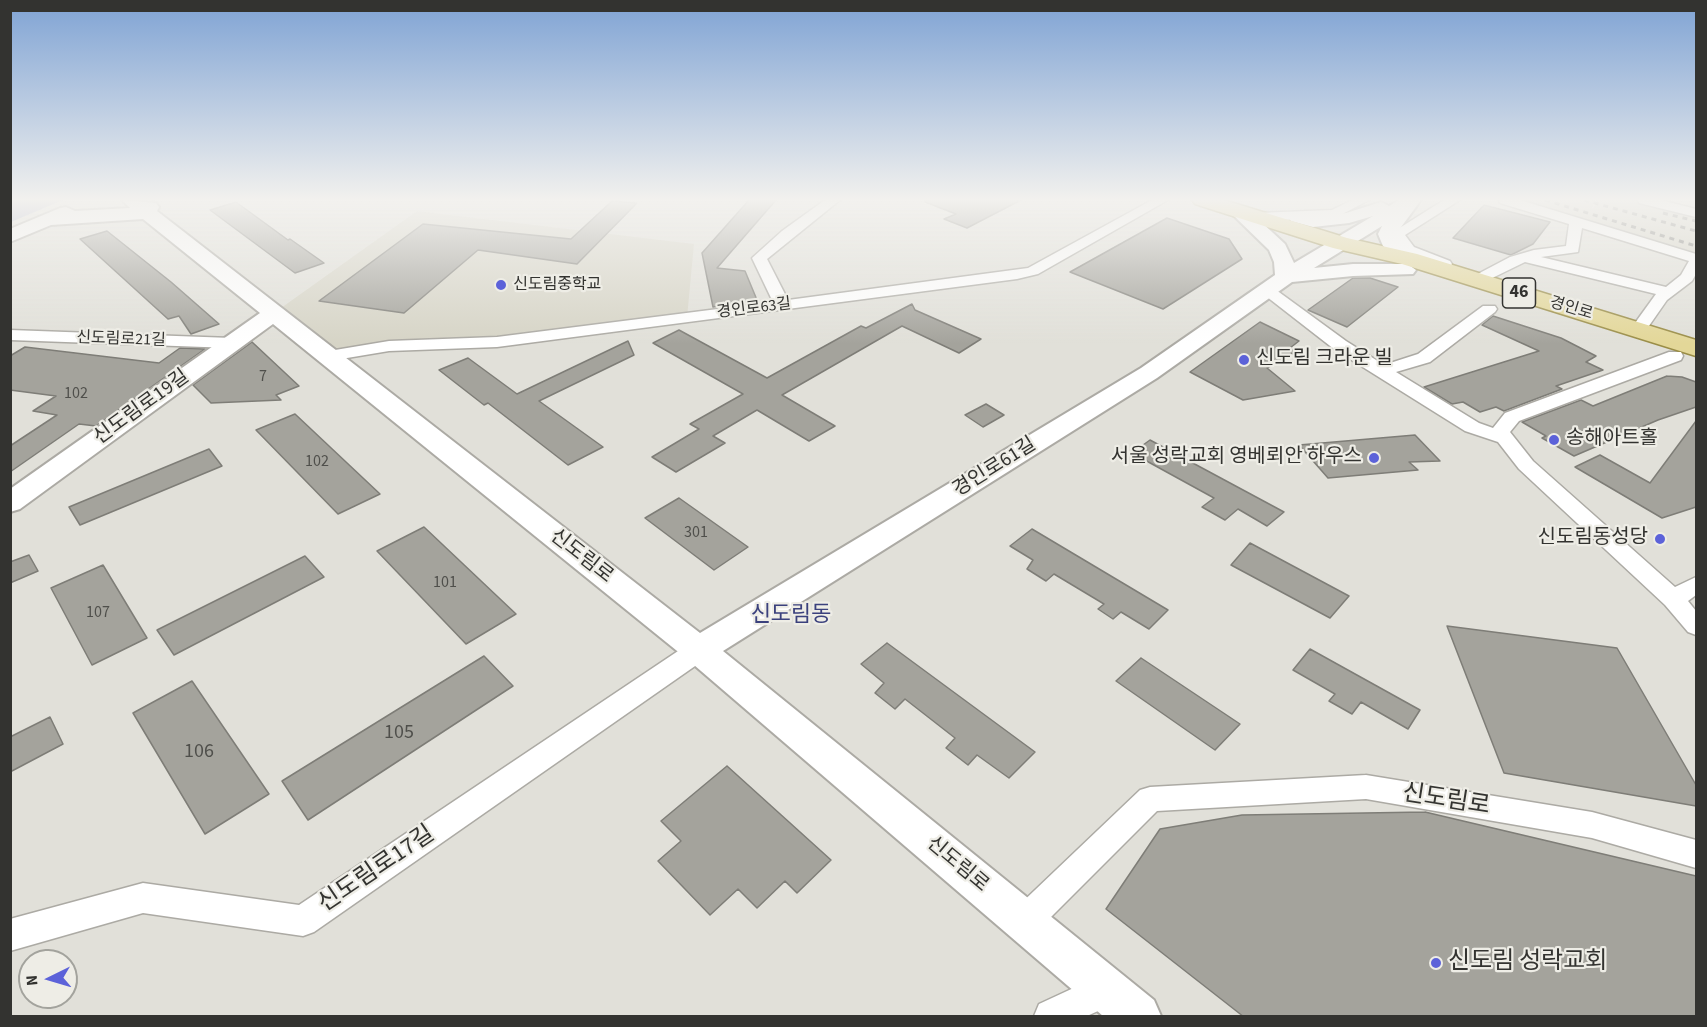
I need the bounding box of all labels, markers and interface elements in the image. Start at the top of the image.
place label: 신도림중학교 [513,275,601,295]
marker: 신도림중학교 [494,278,508,292]
road number: 46 [1502,278,1536,308]
street label: 경인로 [1547,293,1595,325]
street label: 경인로63길 [716,295,792,323]
street label: 신도림로21길 [76,329,166,351]
place label: 신도림 크라운 빌 [1256,348,1393,372]
marker: 신도림 크라운 빌 [1237,353,1251,367]
street label: 신도림로19길 [90,365,194,451]
house number: 7 [259,367,267,387]
house number: 102 [64,384,88,404]
place label: 송해아트홀 [1566,428,1658,452]
street label: 경인로61길 [949,433,1041,503]
marker: 송해아트홀 [1547,433,1561,447]
place label: 서울 성락교회 영베뢰안 하우스 [1111,446,1362,470]
marker: 서울 성락교회 영베뢰안 하우스 [1367,451,1381,465]
house number: 102 [305,452,329,472]
house number: 301 [684,523,708,543]
street label: 신도림로 [545,525,617,589]
place label: 신도림동성당 [1538,527,1648,551]
marker: 신도림동성당 [1653,532,1667,546]
house number: 101 [433,573,457,593]
house number: 107 [86,603,110,623]
district label: 신도림동 [751,603,831,629]
house number: 105 [384,722,414,746]
house number: 106 [184,741,214,765]
street label: 신도림로 [1400,780,1492,822]
street label: 신도림로17길 [313,821,441,919]
street label: 신도림로 [921,832,993,898]
north arrow [18,949,78,1009]
place label: 신도림 성락교회 [1448,949,1607,977]
marker: 신도림 성락교회 [1429,956,1443,970]
text: N [21,974,43,987]

